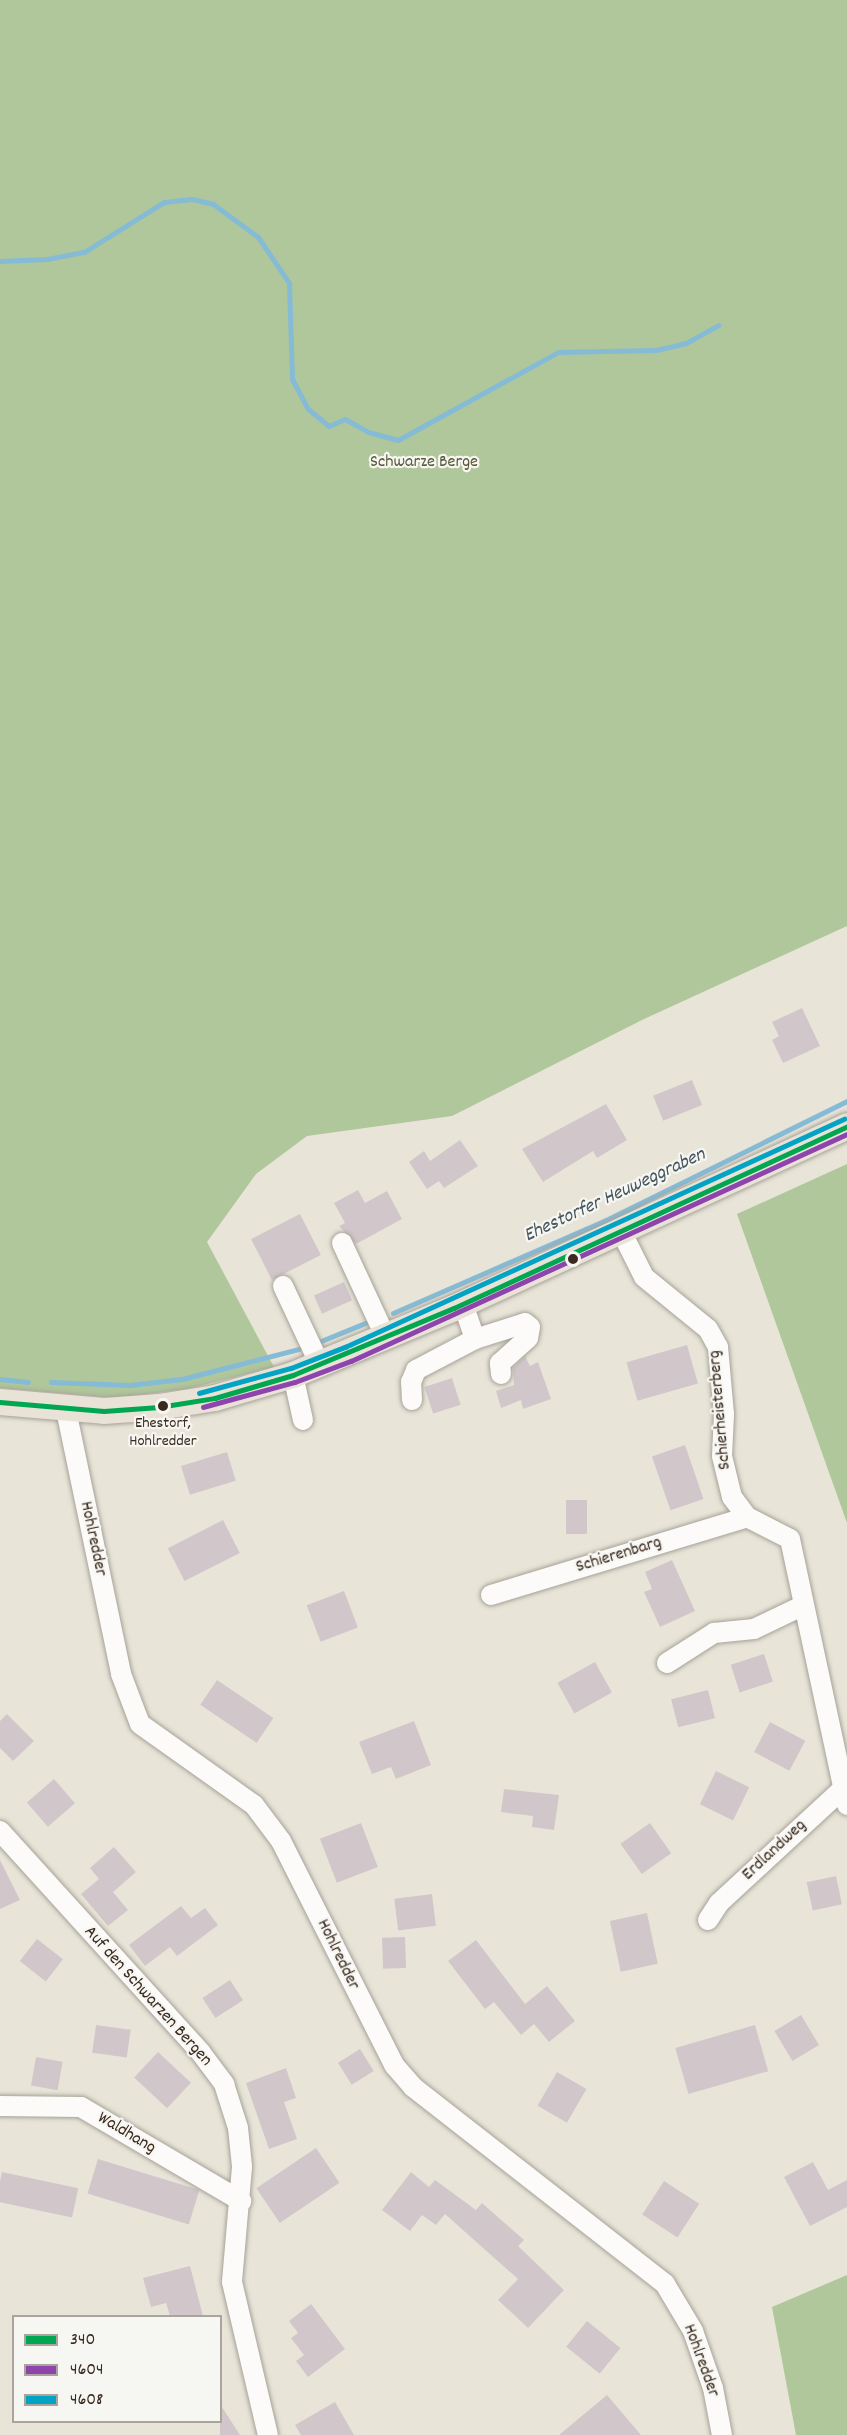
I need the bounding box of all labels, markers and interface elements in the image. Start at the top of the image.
park label: Schwarze Berge [370,452,478,474]
water label: Ehestorfer Heuweggraben [520,1143,710,1249]
unlabelled marker [567,1253,579,1265]
street label: Schierheisterberg [705,1349,737,1471]
marker: Ehestorf, Hohlredder [157,1400,169,1412]
place label: Ehestorf, Hohlredder [129,1414,197,1452]
street label: Hohlredder [74,1500,110,1578]
street label: Schierenbarg [574,1533,664,1579]
street label: Erdlandweg [738,1816,812,1886]
street label: Hohlredder [311,1916,363,1994]
street label: Auf den Schwarzen Bergen [78,1922,216,2072]
street label: Waldhang [93,2108,159,2160]
legend [12,2315,222,2423]
street label: Hohlredder [677,2322,723,2400]
text: 340 [70,2328,95,2353]
text: 4604 [70,2358,104,2383]
text: 4608 [70,2388,103,2413]

